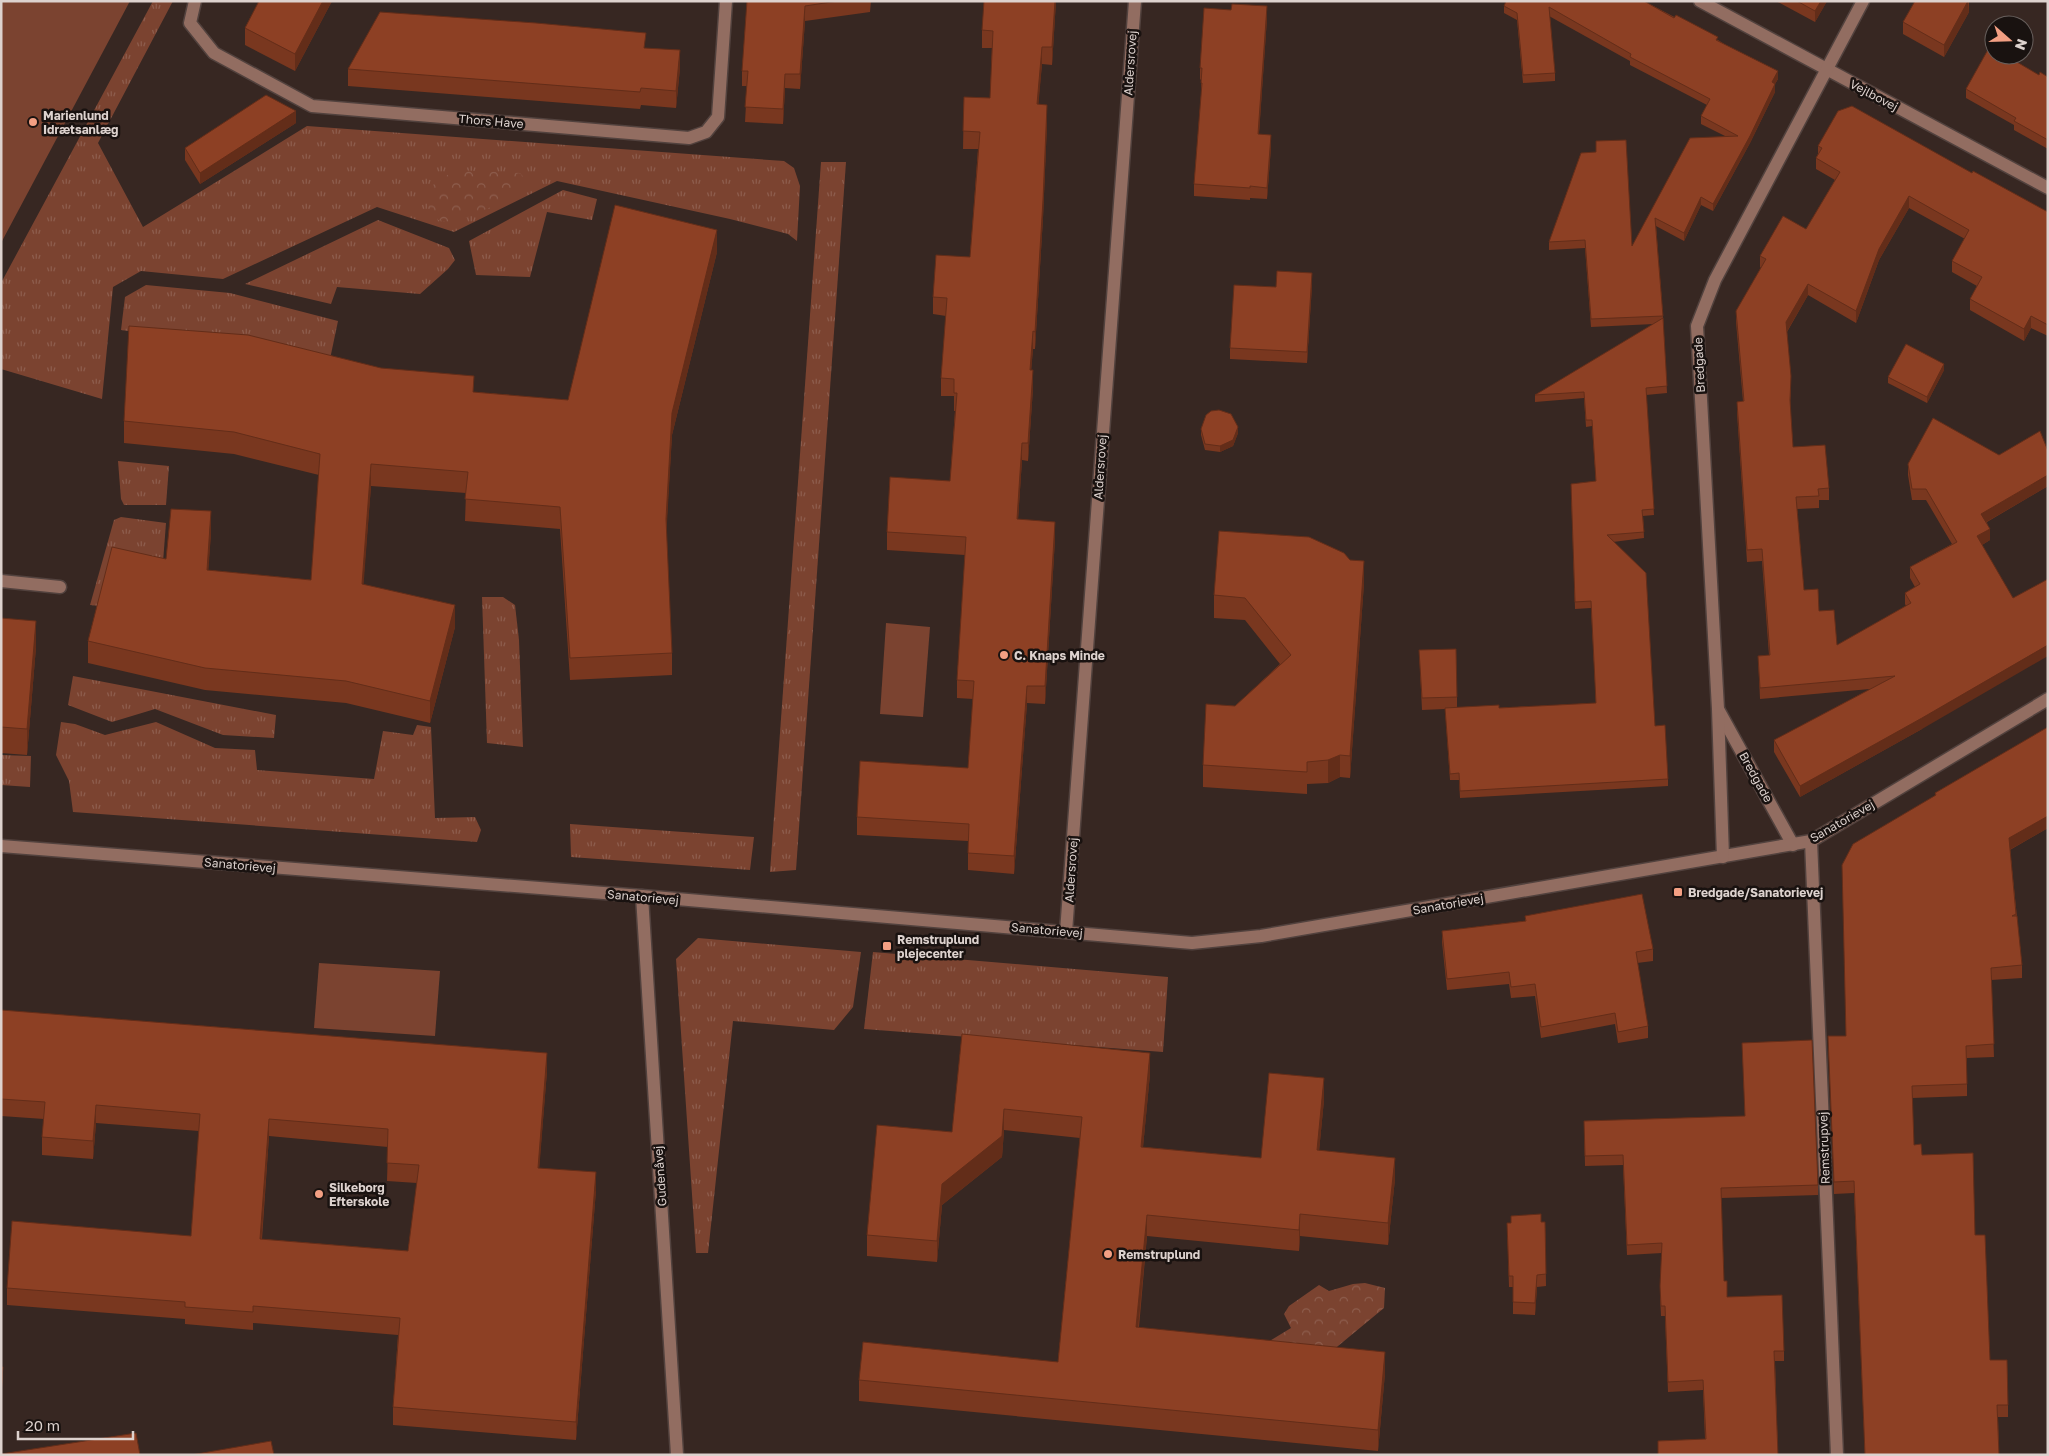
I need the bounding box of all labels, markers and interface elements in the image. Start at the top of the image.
north arrow [1984,15,2034,65]
street label: Aldersrovej [1120,30,1140,96]
text: N [2012,37,2031,53]
street label: Vejlbovej [1847,76,1901,114]
place label: Marienlund Idrætsanlæg [43,108,119,137]
street label: Thors Have [458,111,524,131]
marker: Marienlund Idrætsanlæg [27,116,39,128]
street label: Bredgade [1690,337,1708,393]
street label: Aldersrovej [1090,434,1110,500]
place label: C. Knaps Minde [1014,648,1105,663]
marker: C. Knaps Minde [998,649,1010,661]
street label: Bredgade [1736,749,1776,805]
street label: Sanatorievej [1807,797,1877,845]
street label: Aldersrovej [1061,837,1081,903]
street label: Sanatorievej [204,854,276,876]
place label: Bredgade/Sanatorievej [1688,885,1823,900]
street label: Sanatorievej [607,886,679,908]
marker: Bredgade/Sanatorievej [1672,886,1684,898]
street label: Sanatorievej [1411,890,1485,918]
street label: Sanatorievej [1011,919,1083,941]
place label: Remstruplund plejecenter [897,932,979,961]
marker: Remstruplund plejecenter [881,940,893,952]
street label: Remstrupvej [1815,1111,1833,1185]
street label: Gudenåvej [650,1145,670,1207]
place label: Silkeborg Efterskole [329,1180,389,1209]
marker: Silkeborg Efterskole [313,1188,325,1200]
place label: Remstruplund [1118,1247,1200,1262]
marker: Remstruplund [1102,1248,1114,1260]
scale bar [18,1408,132,1440]
text: 20 m [25,1416,60,1434]

